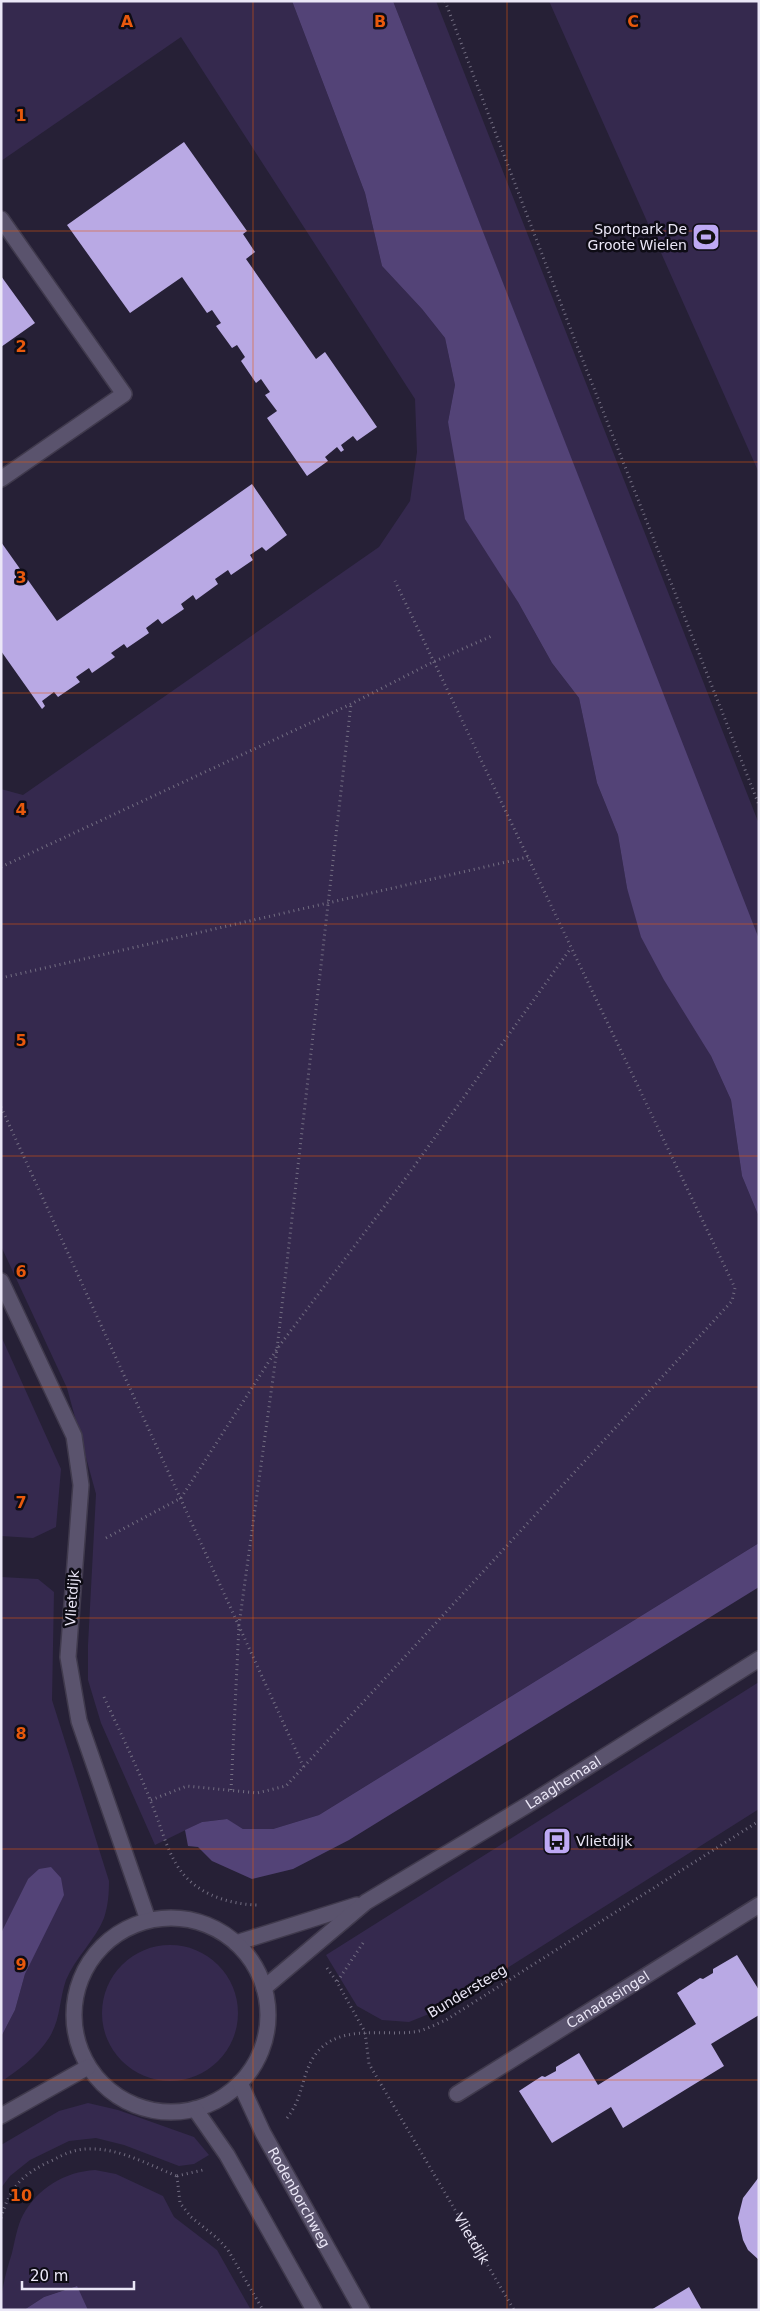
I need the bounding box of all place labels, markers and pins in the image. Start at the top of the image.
place label: Sportpark De Groote Wielen [588,221,687,253]
sports icon: Sportpark De Groote Wielen [691,222,721,252]
bus stop icon: Vlietdijk [542,1826,572,1856]
place label: Vlietdijk [576,1833,633,1849]

